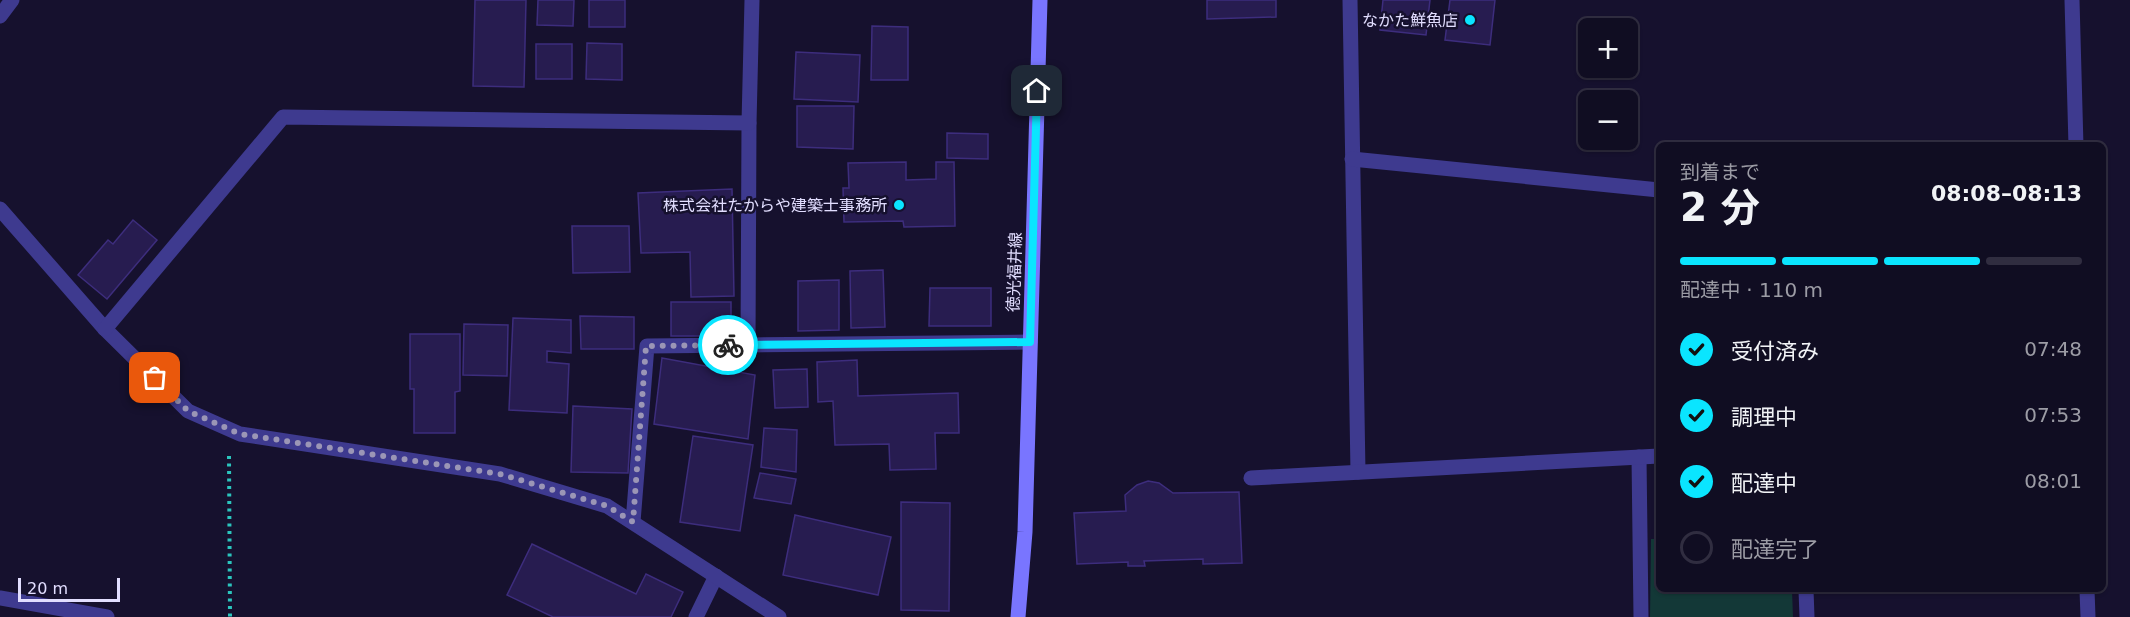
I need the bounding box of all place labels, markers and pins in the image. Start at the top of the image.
place label: なかた鮮魚店 [1362,11,1458,30]
marker: なかた鮮魚店 [1463,13,1477,27]
pin [1011,65,1062,116]
place label: 株式会社たからや建築士事務所 [663,196,887,215]
marker: 株式会社たからや建築士事務所 [892,198,906,212]
pin [129,352,180,403]

